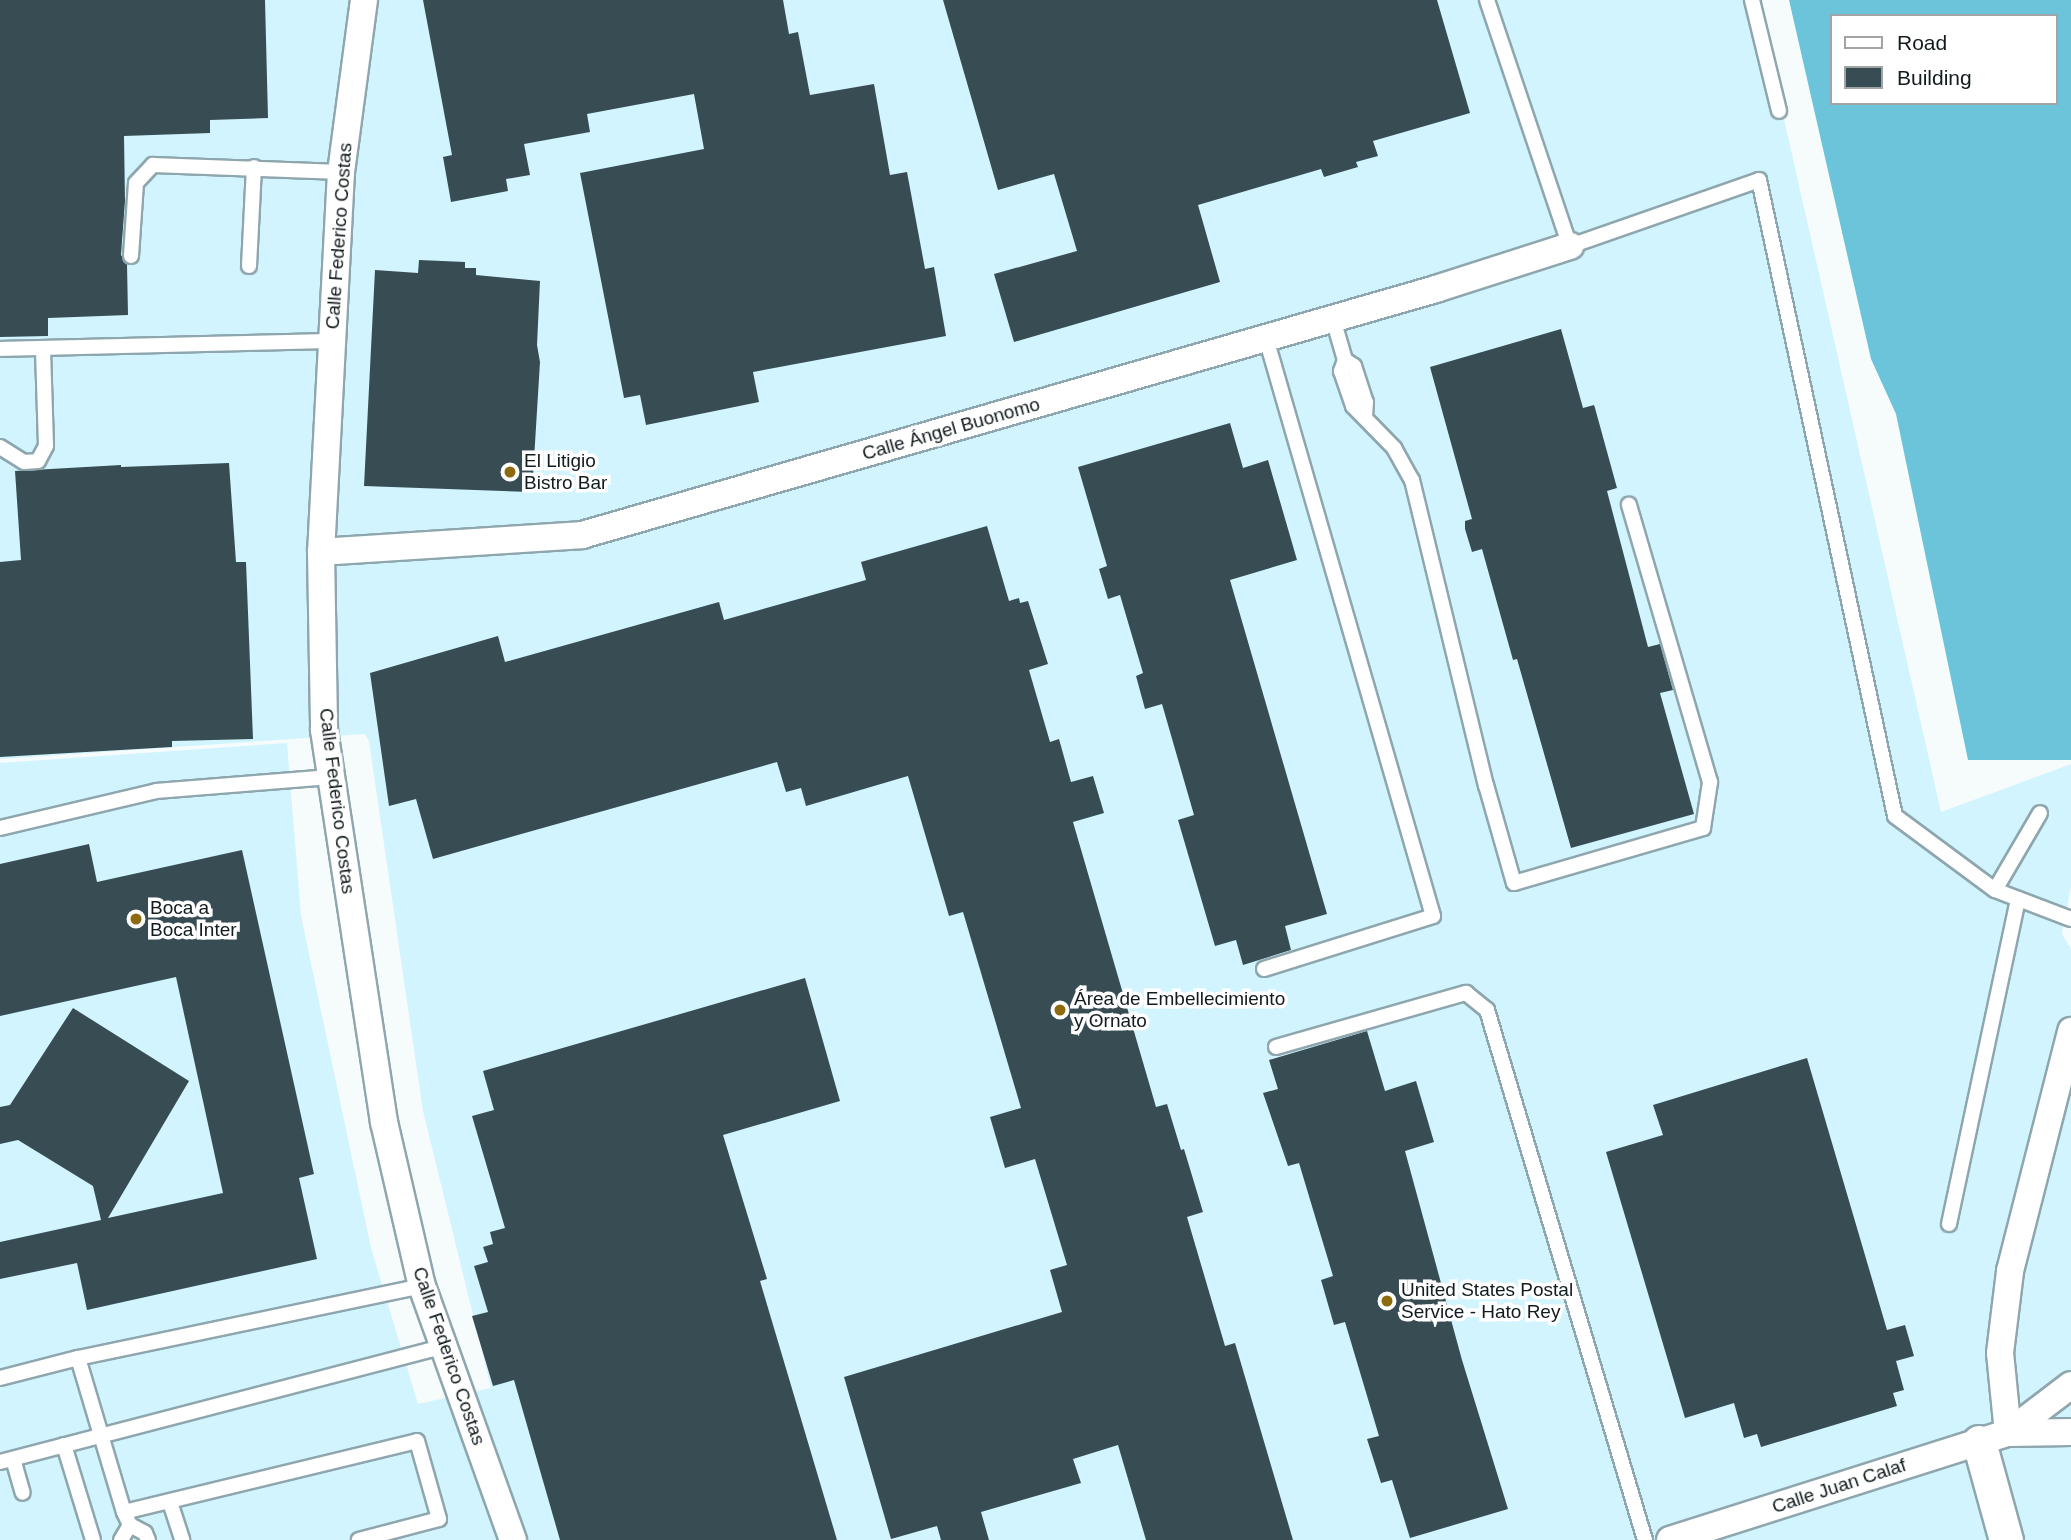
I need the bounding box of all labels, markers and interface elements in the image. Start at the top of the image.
legend [1829,14,2057,105]
text: Road [1897,31,1947,54]
text: Building [1897,66,1972,89]
street label: Calle Federico Costas [321,142,357,330]
street label: Calle Ángel Buonomo [860,393,1042,465]
place label: El Litigio Bistro Bar [524,450,607,494]
marker: El Litigio Bistro Bar [502,464,518,480]
street label: Calle Federico Costas [314,707,360,895]
place label: Boca a Boca Inter [150,897,237,941]
marker: Boca a Boca Inter [128,911,144,927]
place label: Área de Embellecimiento y Ornato [1074,988,1285,1032]
marker: Área de Embellecimiento y Ornato [1052,1002,1068,1018]
street label: Calle Federico Costas [408,1264,490,1448]
place label: United States Postal Service - Hato Rey [1401,1279,1573,1323]
marker: United States Postal Service - Hato Rey [1379,1293,1395,1309]
street label: Calle Juan Calaf [1769,1454,1909,1518]

